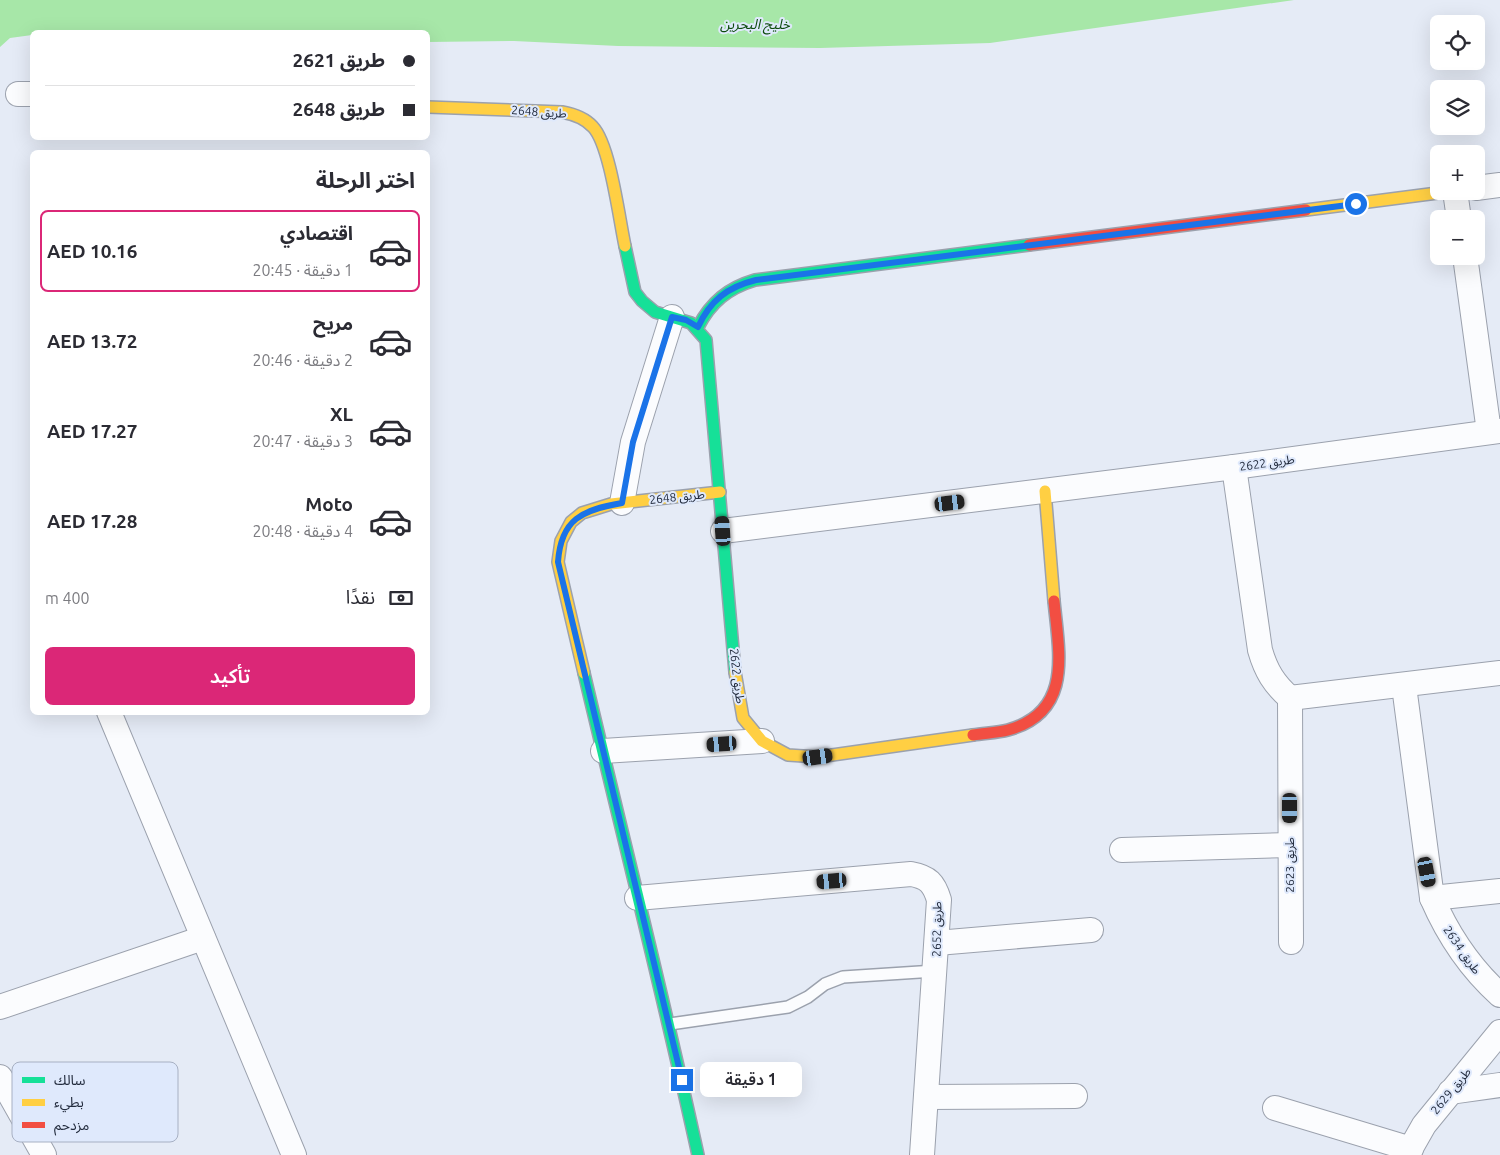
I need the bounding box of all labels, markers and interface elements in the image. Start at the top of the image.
map controls [1430,15,1485,265]
button: locate [1430,15,1485,70]
water label: خليج البحرين [720,16,791,35]
text: طريق 2621 [293,49,385,71]
button: layers [1430,80,1485,135]
text: طريق 2648 [293,98,385,120]
street label: طريق 2648 [511,103,567,122]
button: + [1430,145,1485,200]
text: اختر الرحلة [316,167,415,192]
route start [1345,193,1367,215]
button: − [1430,210,1485,265]
text: اقتصادي [280,222,353,244]
icon: car [368,229,413,274]
text: AED 10.16 [47,240,138,262]
text: 1 دقيقة · 20:45 [253,261,353,279]
text: مريح [313,312,353,334]
icon: car [368,319,413,364]
text: AED 13.72 [47,330,138,352]
text: 2 دقيقة · 20:46 [253,351,353,369]
text: XL [330,403,353,425]
icon: car [368,409,413,454]
text: AED 17.27 [47,420,138,442]
text: 3 دقيقة · 20:47 [253,432,353,450]
street label: طريق 2622 [1238,452,1296,475]
street label: طريق 2648 [649,487,706,508]
text: Moto [305,493,353,515]
car [934,494,965,512]
icon: car [368,499,413,544]
text: AED 17.28 [47,510,138,532]
car [714,516,731,546]
text: 4 دقيقة · 20:48 [253,522,353,540]
icon: cash [387,584,415,612]
text: نقدًا [346,586,375,608]
text: 400 m [45,589,90,607]
button: تأكيد [45,647,415,705]
street label: طريق 2622 [726,648,747,705]
car [706,735,737,753]
car [802,747,833,767]
car [1282,793,1297,823]
street label: طريق 2623 [1283,837,1298,893]
car [1416,856,1437,888]
car [816,872,847,890]
street label: طريق 2652 [930,901,945,957]
street label: طريق 2634 [1439,923,1484,977]
legend [12,1062,178,1142]
callout: 1 دقيقة [700,1062,802,1098]
street label: طريق 2629 [1428,1065,1475,1118]
route end [671,1069,693,1091]
text: 1 دقيقة [725,1070,777,1088]
text: سالك [54,1072,86,1088]
text: بطيء [54,1094,84,1113]
text: مزدحم [54,1117,89,1136]

